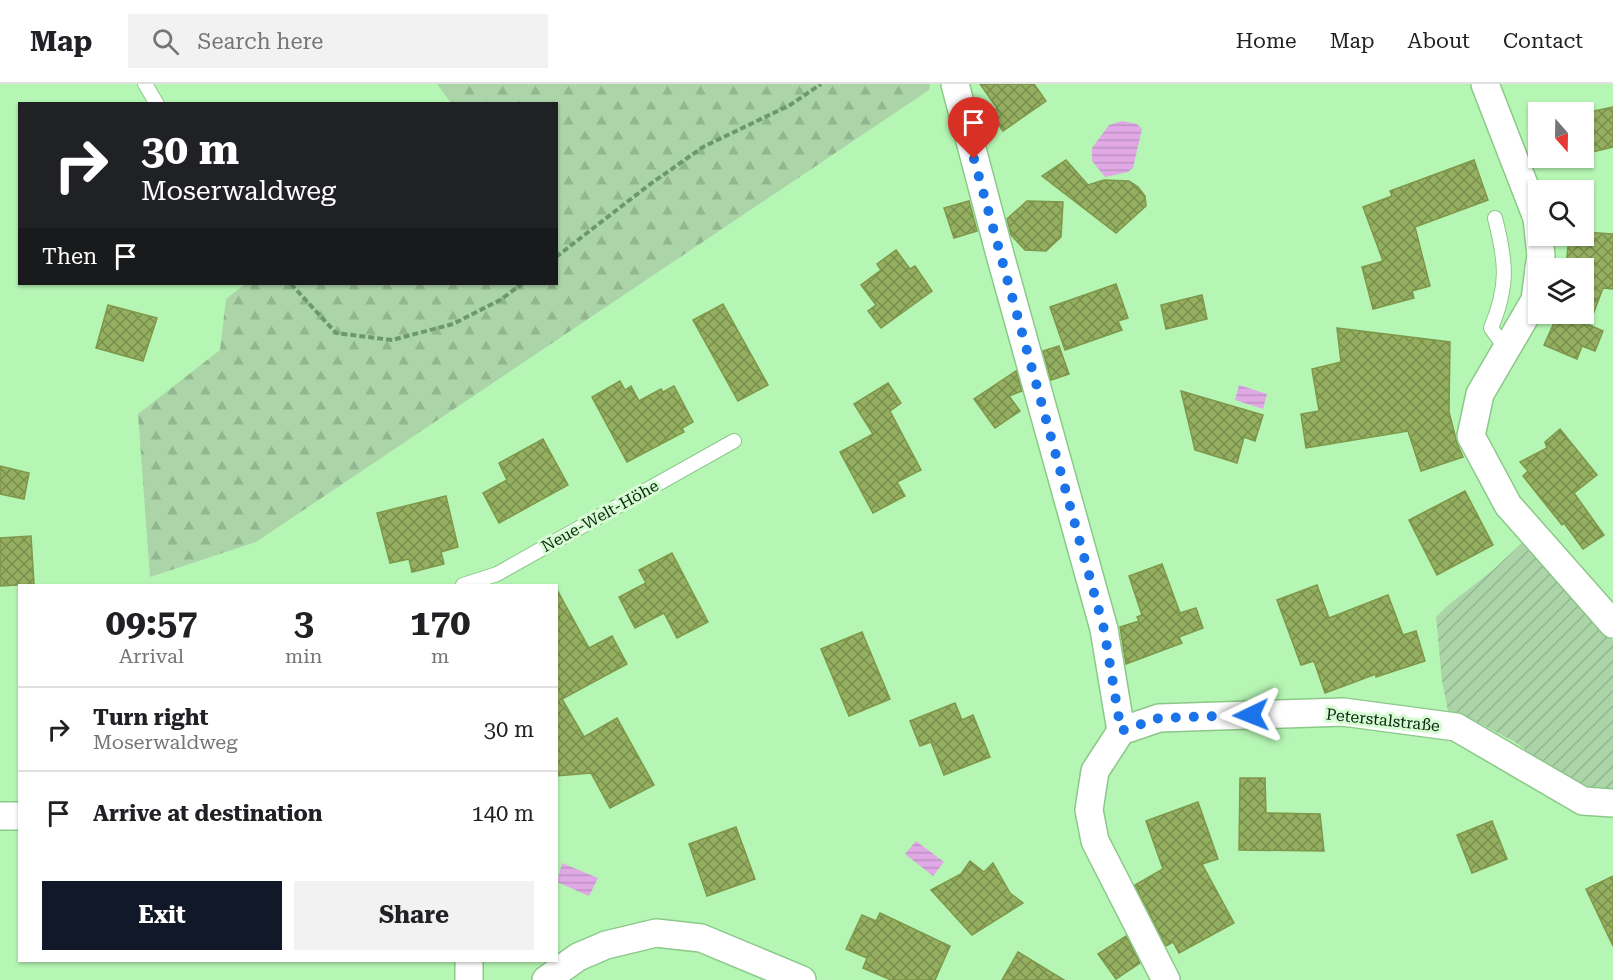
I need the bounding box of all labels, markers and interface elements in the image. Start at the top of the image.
search box [128,14,548,68]
text: Map [30,25,92,58]
icon: search [149,25,182,58]
text: Search here [197,29,323,54]
text: Home [1236,29,1297,53]
text: Map [1330,29,1375,53]
text: About [1408,29,1470,53]
text: Contact [1503,29,1583,53]
pin [948,97,999,159]
north arrow [1528,102,1594,168]
map controls [1528,102,1594,324]
icon: arrive [957,106,990,139]
text: 30 m [141,125,239,174]
icon: right [42,126,120,204]
text: Moserwaldweg [141,175,336,207]
button: search [1528,180,1594,246]
icon: arrive [109,240,142,273]
text: Then [42,244,97,269]
button: layers [1528,258,1594,324]
street label: Neue-Welt-Höhe [538,476,662,556]
text: 09:57 [106,602,197,644]
text: 3 [294,602,314,644]
text: 170 [410,602,470,644]
text: Arrival [119,644,184,668]
text: min [285,644,322,668]
text: m [431,644,449,668]
position arrow [1219,683,1283,747]
text: Turn right [93,705,208,730]
street label: Peterstalstraße [1325,705,1441,735]
icon: right [42,713,75,746]
text: 30 m [484,717,534,742]
text: Moserwaldweg [93,730,238,754]
icon: arrive [42,797,75,830]
text: Arrive at destination [93,801,322,826]
text: 140 m [471,801,534,826]
button: Exit [42,881,282,950]
button: Share [294,881,534,950]

